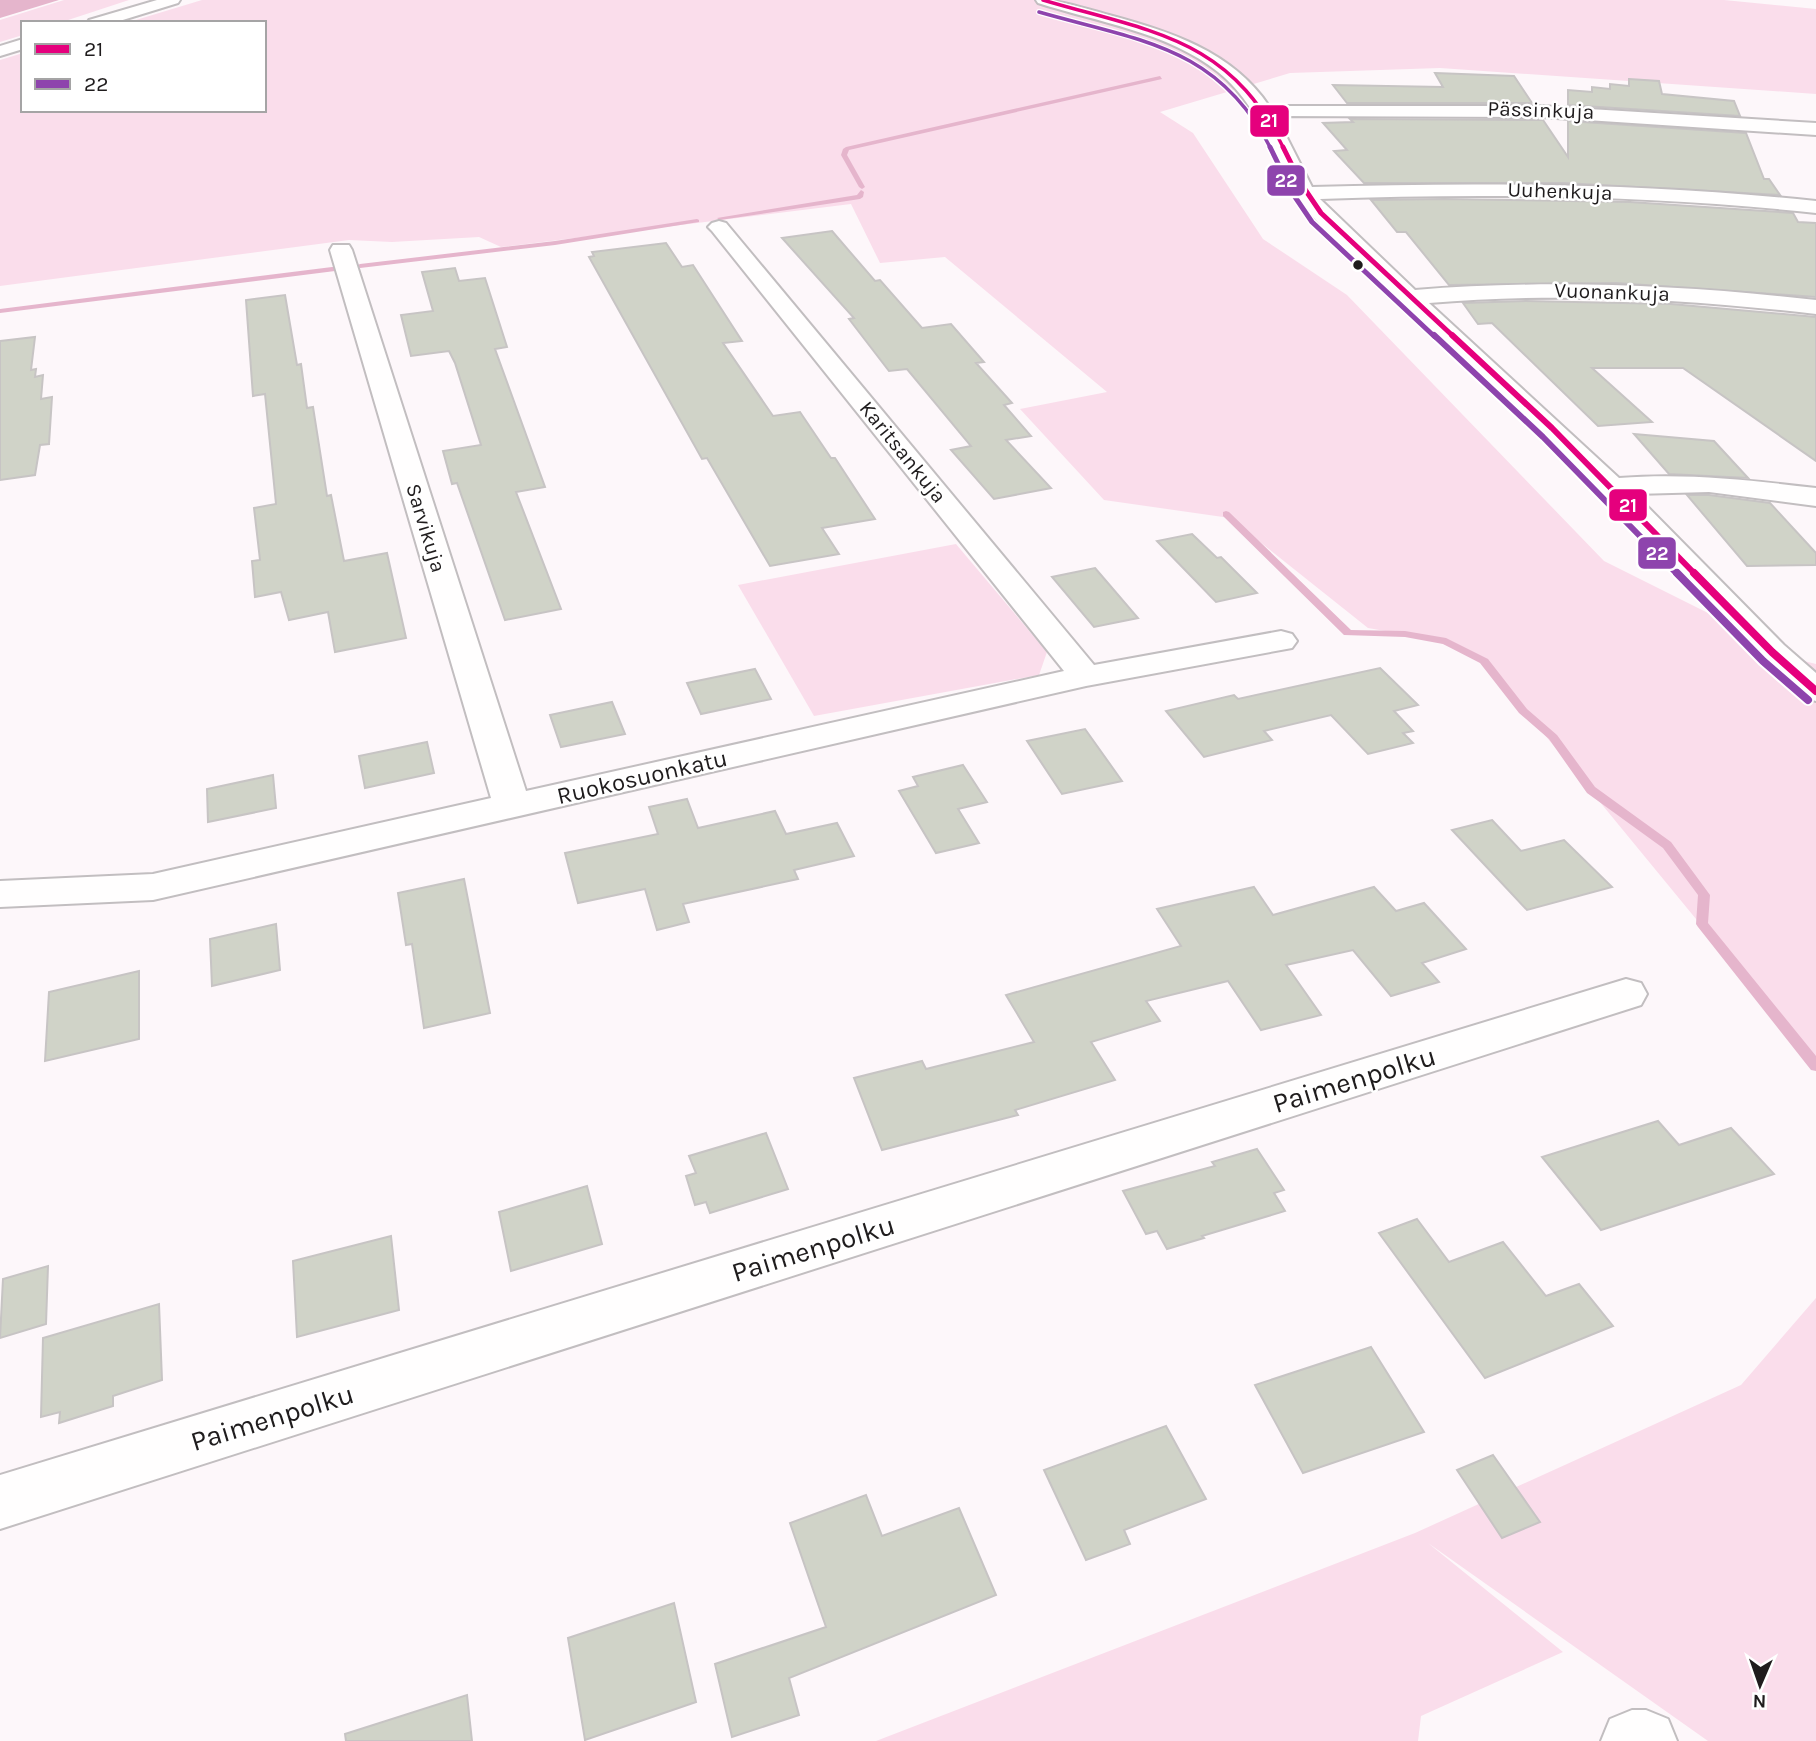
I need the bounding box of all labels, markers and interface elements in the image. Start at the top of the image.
legend [21,21,266,112]
text: 21 [84,37,103,61]
text: 22 [84,72,108,96]
street label: Pässinkuja [1487,96,1595,124]
line badge: 21 [1249,104,1290,138]
text: 21 [1260,110,1278,132]
line badge: 22 [1266,164,1306,197]
text: 22 [1275,170,1298,192]
street label: Uuhenkuja [1507,177,1613,205]
unlabelled marker [1351,258,1365,272]
street label: Vuonankuja [1554,278,1670,306]
street label: Karitsankuja [855,396,951,508]
street label: Sarvikuja [401,481,451,575]
line badge: 21 [1608,488,1648,522]
text: 21 [1619,495,1637,517]
line badge: 22 [1637,536,1677,570]
text: 22 [1646,543,1669,565]
street label: Ruokosuonkatu [554,744,730,810]
street label: Paimenpolku [1269,1039,1440,1120]
street label: Paimenpolku [728,1208,899,1289]
street label: Paimenpolku [187,1377,358,1458]
north arrow [1725,1650,1795,1720]
text: N [1752,1690,1767,1712]

